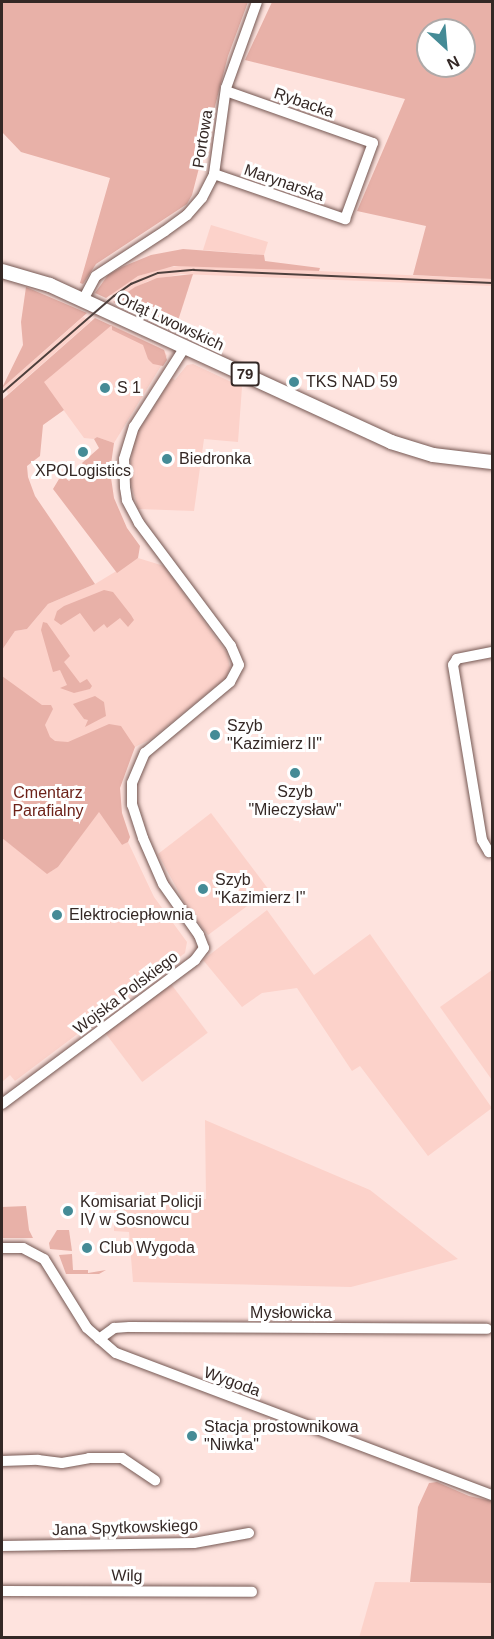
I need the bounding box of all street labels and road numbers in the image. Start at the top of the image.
street label: Rybacka [271,84,337,122]
street label: Portowa [189,109,217,169]
street label: Marynarska [241,160,327,206]
street label: Orląt Lwowskich [113,289,227,355]
road number: 79 [230,362,260,386]
street label: Wojska Polskiego [70,947,182,1039]
street label: Mysłowicka [250,1303,332,1323]
street label: Wygoda [201,1363,263,1401]
street label: Jana Spytkowskiego [52,1516,198,1540]
street label: Wilg [111,1566,143,1586]

